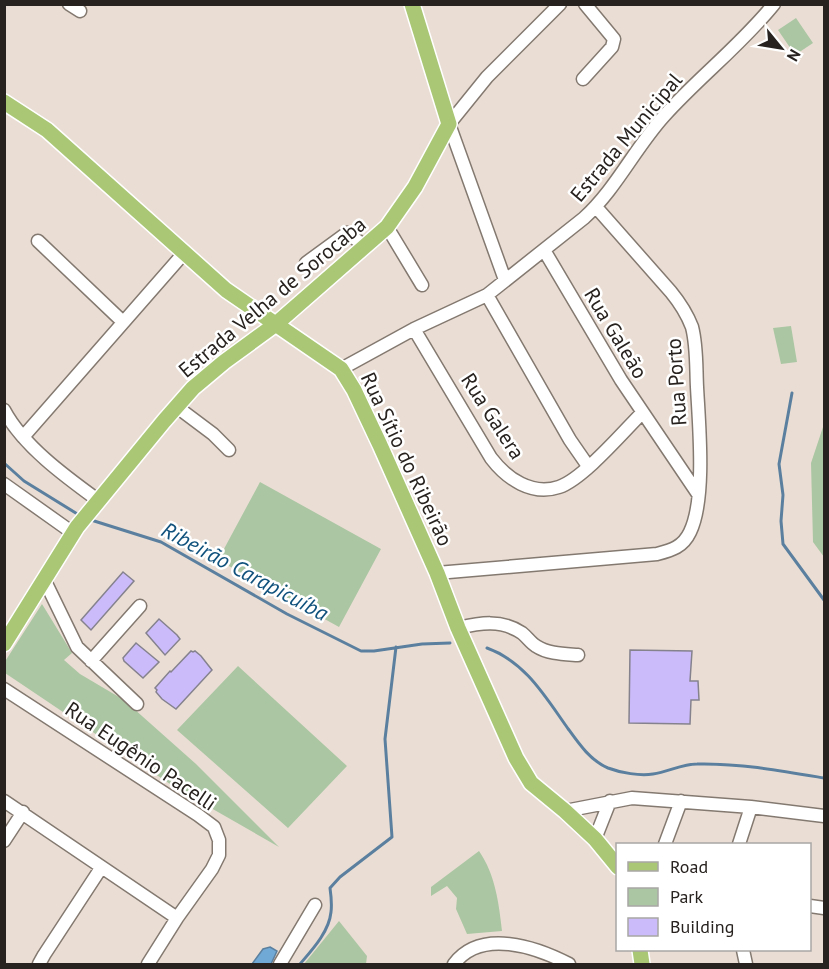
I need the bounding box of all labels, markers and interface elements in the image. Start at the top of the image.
north arrow [751,18,811,78]
text: N [783,46,805,65]
street label: Estrada Municipal [564,67,688,207]
street label: Estrada Velha de Sorocaba [173,211,371,383]
street label: Rua Galeão [578,283,654,383]
street label: Rua Porto [659,337,693,427]
street label: Rua Sítio do Ribeirão [355,368,459,550]
street label: Rua Galera [455,368,531,464]
water label: Ribeirão Carapicuíba [157,515,333,627]
street label: Rua Eugênio Pacelli [60,695,222,817]
legend [616,843,811,951]
text: Road [670,855,708,878]
text: Park [670,885,703,908]
text: Building [670,915,734,938]

